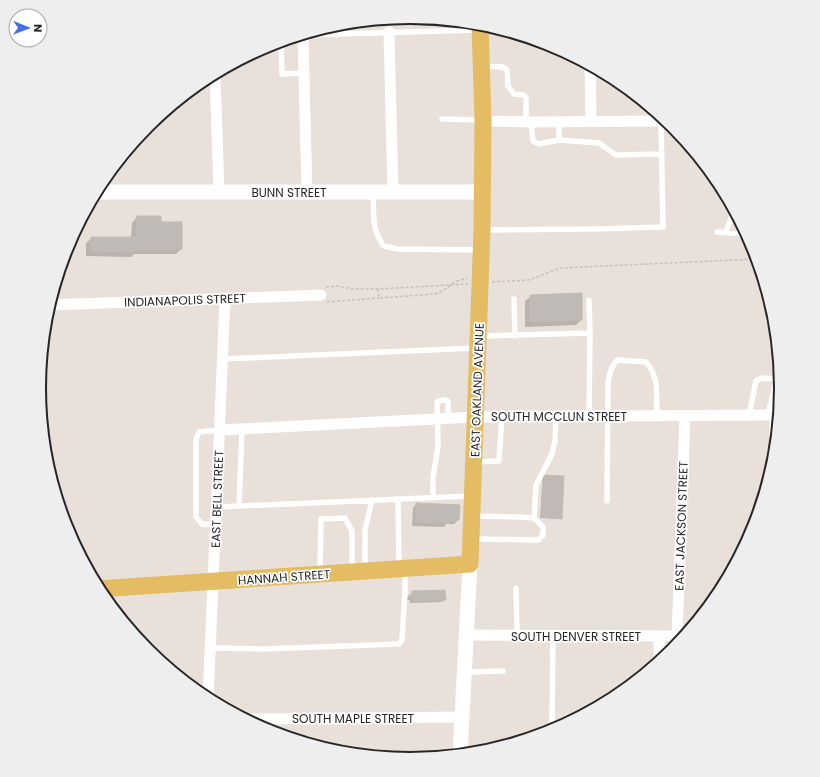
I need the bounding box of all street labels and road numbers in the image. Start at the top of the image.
street label: BUNN STREET [251,184,327,201]
street label: INDIANAPOLIS STREET [124,289,247,311]
street label: EAST OAKLAND AVENUE [466,323,488,457]
street label: SOUTH MCCLUN STREET [491,408,628,425]
street label: EAST BELL STREET [207,449,227,548]
street label: EAST JACKSON STREET [670,460,692,591]
street label: HANNAH STREET [237,565,331,589]
street label: SOUTH DENVER STREET [511,628,642,645]
street label: SOUTH MAPLE STREET [292,710,415,727]

